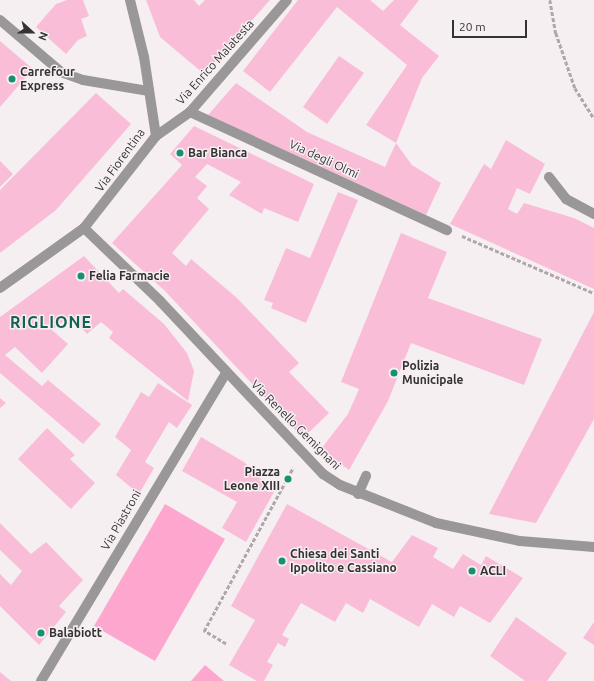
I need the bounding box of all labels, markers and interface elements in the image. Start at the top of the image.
north arrow [12,12,52,52]
scale bar [454,12,529,38]
street label: Via Enrico Malatesta [173,16,257,108]
text: 20 m [459,20,486,33]
text: N [36,30,50,42]
place label: Carrefour Express [20,65,75,93]
marker: Carrefour Express [7,74,17,84]
street label: Via Fiorentina [92,126,148,194]
street label: Via degli Olmi [287,137,361,181]
place label: Bar Bianca [188,146,247,160]
marker: Bar Bianca [175,148,185,158]
place label: Felia Farmacie [89,269,170,283]
marker: Felia Farmacie [76,271,86,281]
district label: RIGLIONE [10,312,92,332]
place label: Polizia Municipale [402,359,464,387]
marker: Polizia Municipale [389,368,399,378]
street label: Via Renello Gemignani [248,377,344,473]
place label: Piazza Leone XIII [224,465,280,493]
marker: Piazza Leone XIII [283,474,293,484]
street label: Via Piastroni [98,487,144,553]
place label: Chiesa dei Santi Ippolito e Cassiano [290,547,397,575]
marker: Chiesa dei Santi Ippolito e Cassiano [277,556,287,566]
place label: ACLI [480,564,506,578]
marker: ACLI [467,566,477,576]
place label: Balabiott [49,626,102,640]
marker: Balabiott [36,628,46,638]

